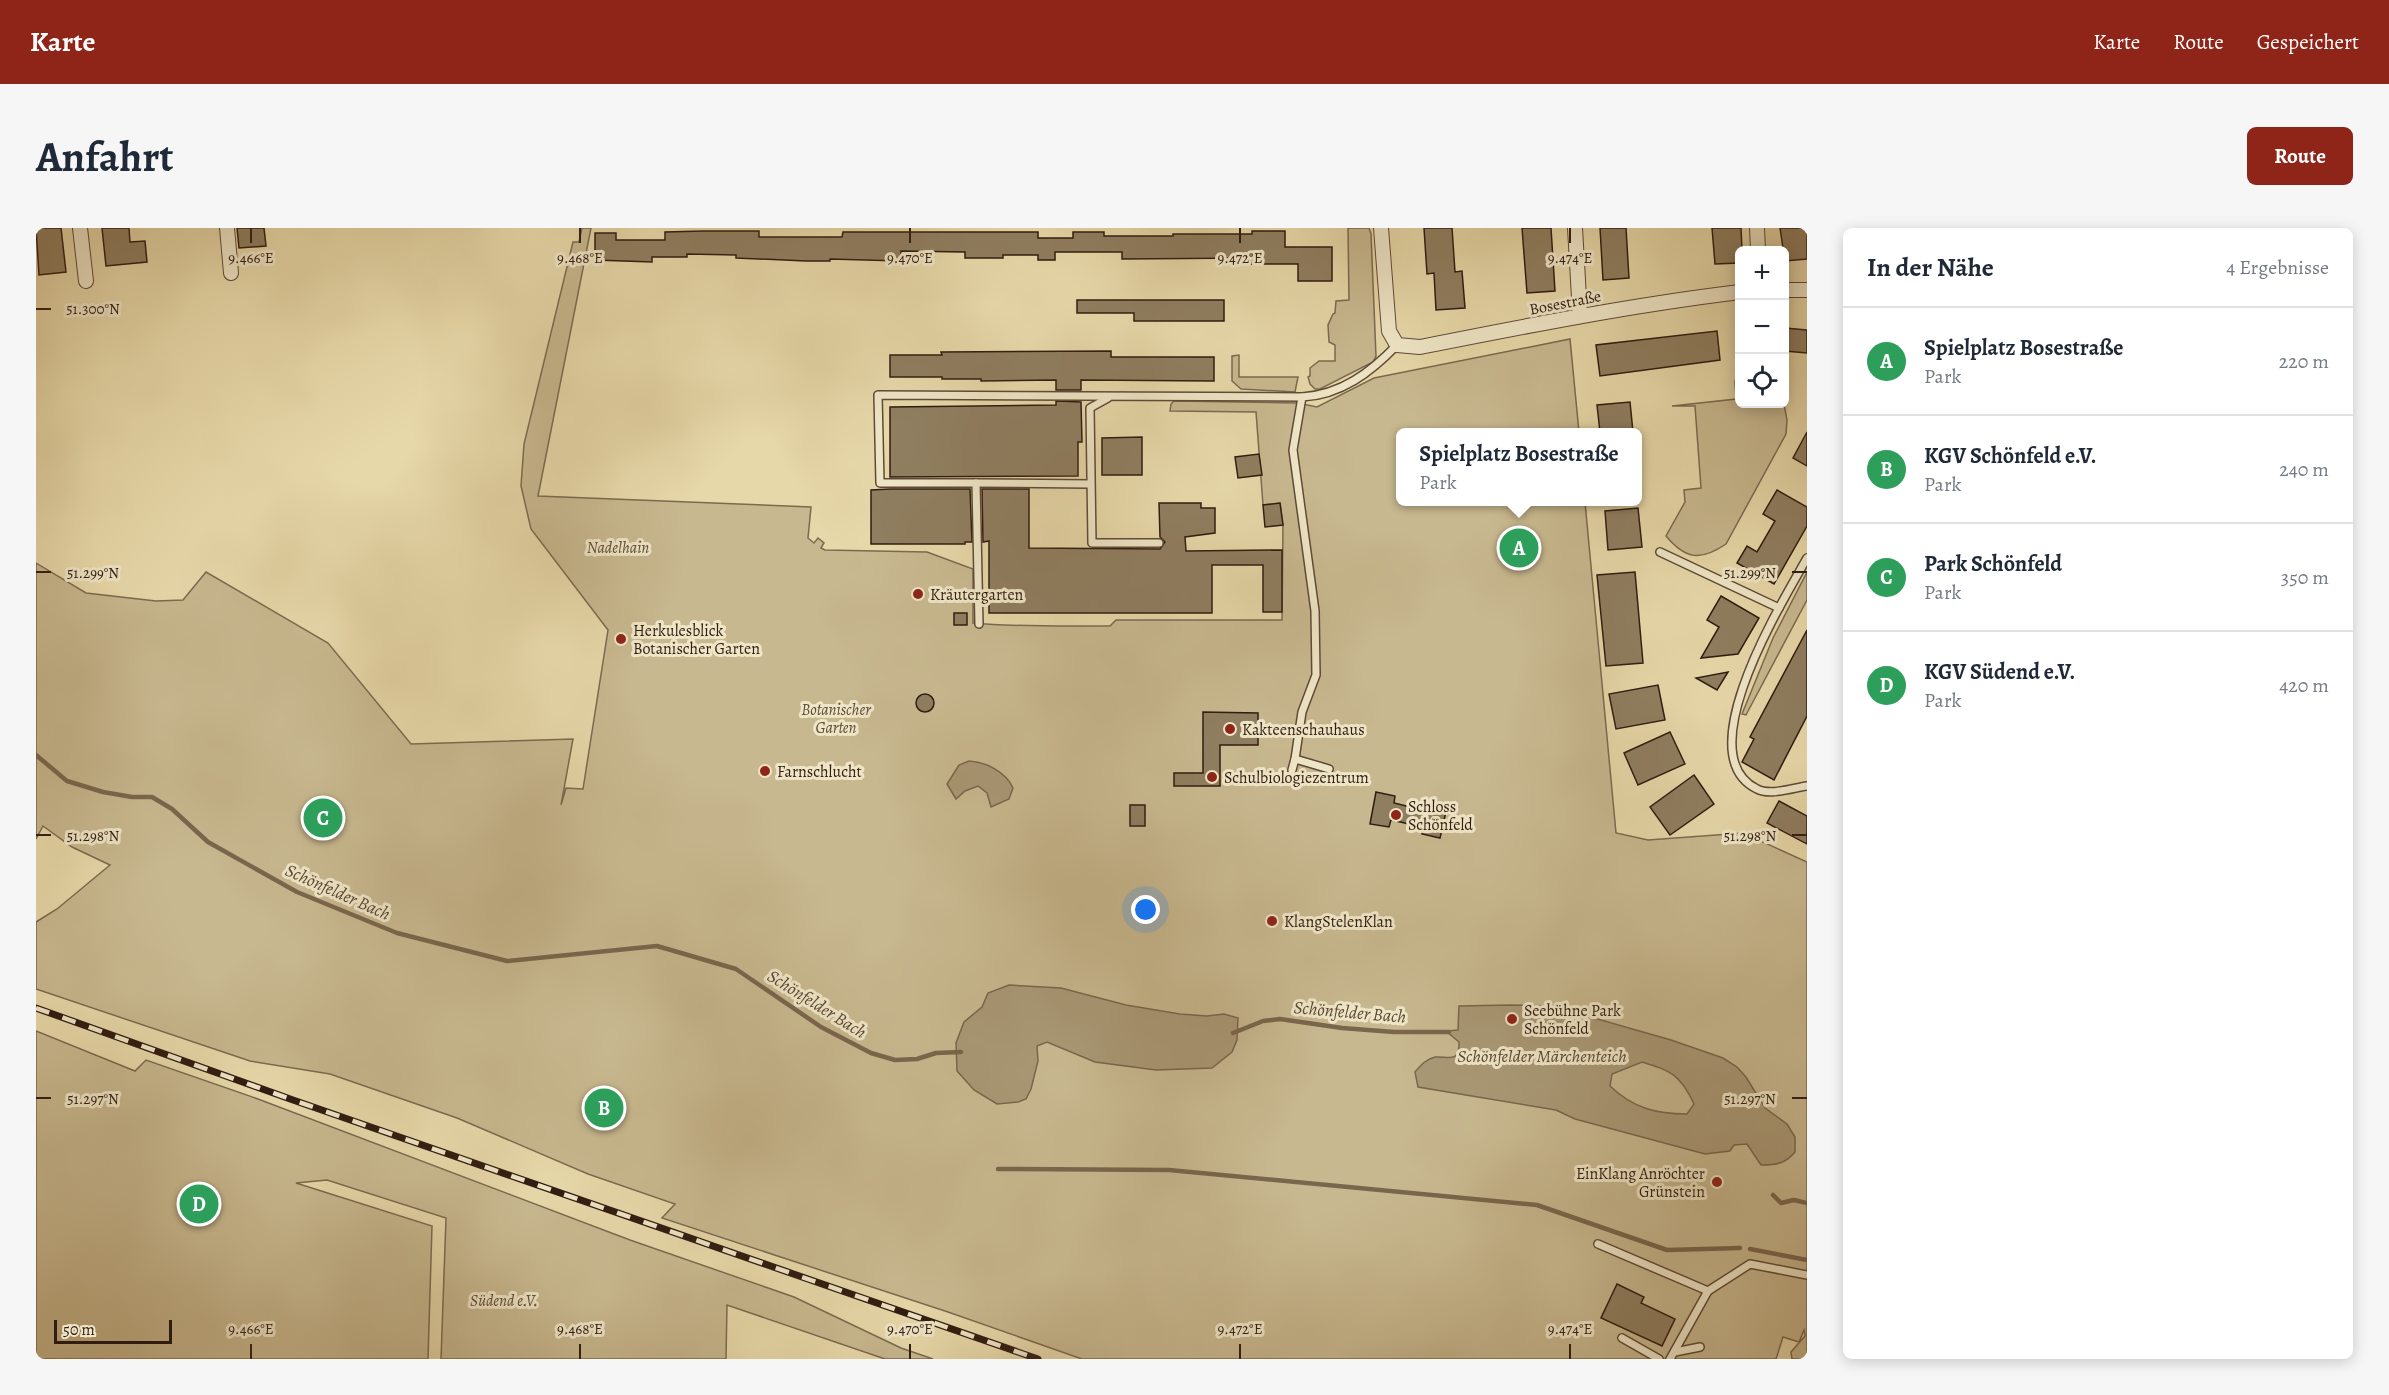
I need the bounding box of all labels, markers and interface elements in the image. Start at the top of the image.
text: Karte [30,23,95,61]
text: Karte [2093,28,2140,56]
text: Route [2173,28,2224,56]
text: Gespeichert [2257,28,2359,56]
button: Route [2247,127,2353,185]
text: Anfahrt [36,128,173,185]
map controls [1735,246,1789,408]
button: + [1735,246,1789,300]
text: 9.466°E [228,248,274,268]
text: 9.468°E [557,248,603,268]
text: 9.470°E [887,248,933,268]
text: 9.472°E [1217,248,1263,268]
text: 9.474°E [1548,248,1592,268]
text: In der Nähe [1867,250,1994,285]
text: 4 Ergebnisse [2226,254,2329,281]
street label: Bosestraße [1527,285,1603,321]
text: 51.300°N [66,299,120,319]
button: − [1735,300,1789,354]
text: Spielplatz Bosestraße [1924,333,2123,363]
text: A [1880,348,1893,375]
text: 220 m [2279,348,2329,375]
button: locate [1735,354,1789,408]
text: Park [1924,363,1962,390]
popup [1396,428,1642,506]
text: Spielplatz Bosestraße [1419,439,1619,469]
text: KGV Schönfeld e.V. [1924,441,2097,471]
text: B [1880,456,1893,483]
text: 240 m [2279,456,2329,483]
text: Park [1419,469,1457,496]
text: Park [1924,471,1962,498]
pin: A [1500,526,1538,570]
park label: Nadelhain [587,537,649,559]
text: Park Schönfeld [1924,549,2062,579]
text: 51.299°N [67,563,119,583]
text: 51.299°N [1724,563,1776,583]
text: C [1880,564,1893,591]
text: 350 m [2281,564,2329,591]
text: Park [1924,579,1962,606]
place label: Kräutergarten [930,584,1024,606]
marker: Kräutergarten [911,587,925,601]
place label: Herkulesblick Botanischer Garten [633,620,760,660]
marker: Herkulesblick Botanischer Garten [614,632,628,646]
text: KGV Südend e.V. [1924,657,2075,687]
text: D [1880,672,1893,699]
text: 420 m [2279,672,2329,699]
text: Park [1924,687,1962,714]
park label: Botanischer Garten [801,699,871,739]
place label: Kakteenschauhaus [1242,719,1365,741]
marker: Kakteenschauhaus [1223,722,1237,736]
place label: Farnschlucht [777,761,862,783]
marker: Farnschlucht [758,764,772,778]
place label: Schulbiologiezentrum [1224,767,1369,789]
marker: Schulbiologiezentrum [1205,770,1219,784]
pin: C [304,796,342,840]
place label: Schloss Schönfeld [1408,796,1473,836]
marker: Schloss Schönfeld [1389,808,1403,822]
text: 51.298°N [67,826,120,846]
text: 51.298°N [1724,826,1777,846]
water label: Schönfelder Bach [282,858,395,926]
your location [1131,895,1160,924]
place label: KlangStelenKlan [1284,911,1393,933]
marker: KlangStelenKlan [1265,914,1279,928]
water label: Schönfelder Bach [763,964,871,1044]
water label: Schönfelder Bach [1293,995,1407,1029]
place label: Seebühne Park Schönfeld [1524,1000,1621,1040]
marker: Seebühne Park Schönfeld [1505,1012,1519,1026]
water label: Schönfelder Märchenteich [1457,1044,1627,1068]
pin: B [584,1086,624,1130]
text: 51.297°N [67,1089,119,1109]
text: 51.297°N [1724,1089,1776,1109]
place label: EinKlang Anröchter Grünstein [1576,1163,1705,1203]
marker: EinKlang Anröchter Grünstein [1710,1175,1724,1189]
pin: D [180,1182,218,1226]
park label: Südend e.V. [470,1290,538,1312]
scale bar [54,1317,172,1344]
text: 50 m [63,1319,95,1341]
text: 9.466°E [228,1319,274,1339]
text: 9.468°E [557,1319,603,1339]
text: 9.470°E [887,1319,933,1339]
text: 9.472°E [1217,1319,1263,1339]
text: 9.474°E [1548,1319,1592,1339]

